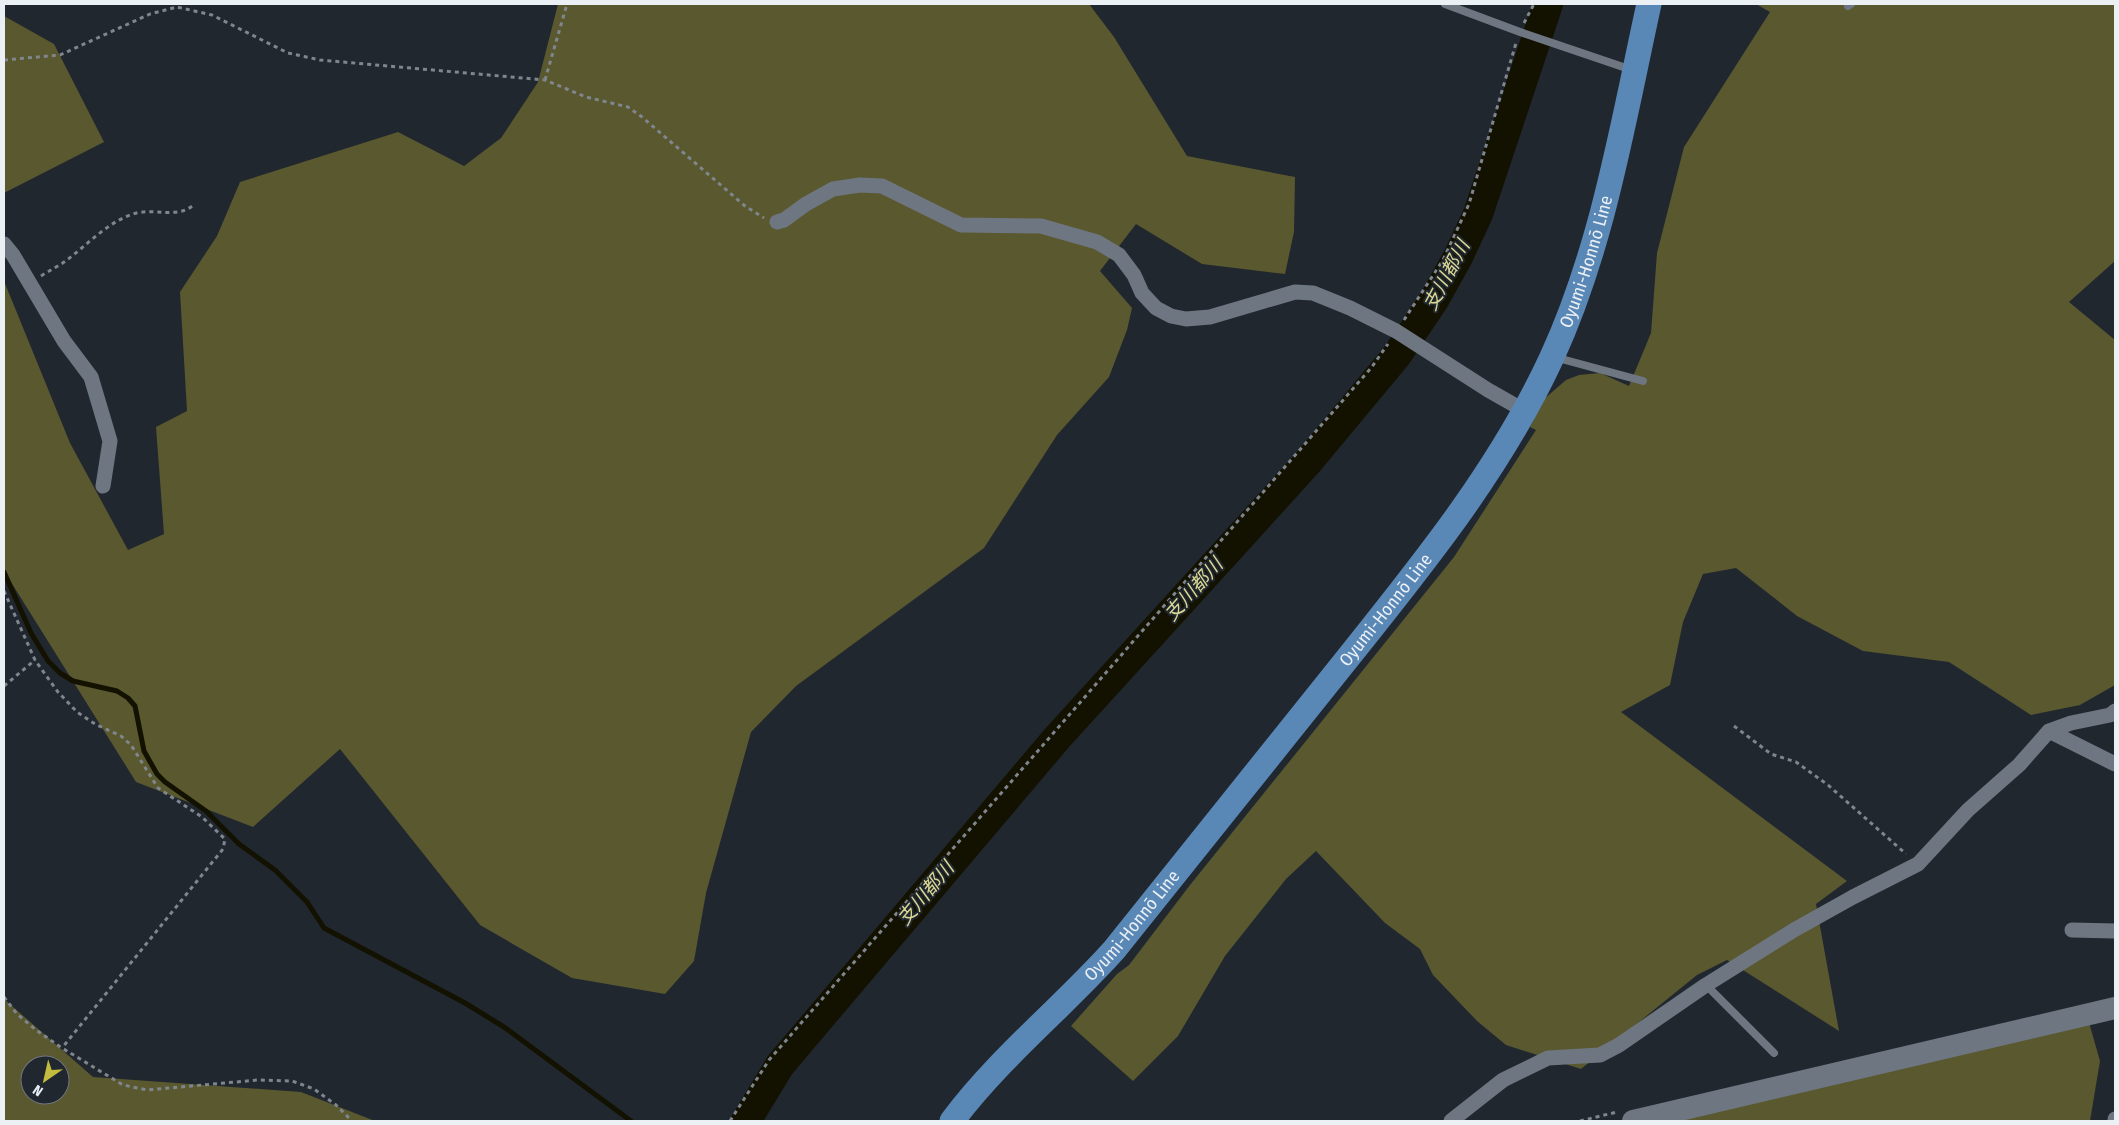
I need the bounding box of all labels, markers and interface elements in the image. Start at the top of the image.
street label: Oyumi-Honnō Line [1555,193,1617,331]
water label: 支川都川 [1418,235,1475,314]
street label: Oyumi-Honnō Line [1334,549,1437,671]
water label: 支川都川 [1159,552,1229,625]
water label: 支川都川 [892,855,960,930]
street label: Oyumi-Honnō Line [1080,866,1184,986]
north arrow [20,1055,70,1105]
text: N [30,1081,46,1100]

